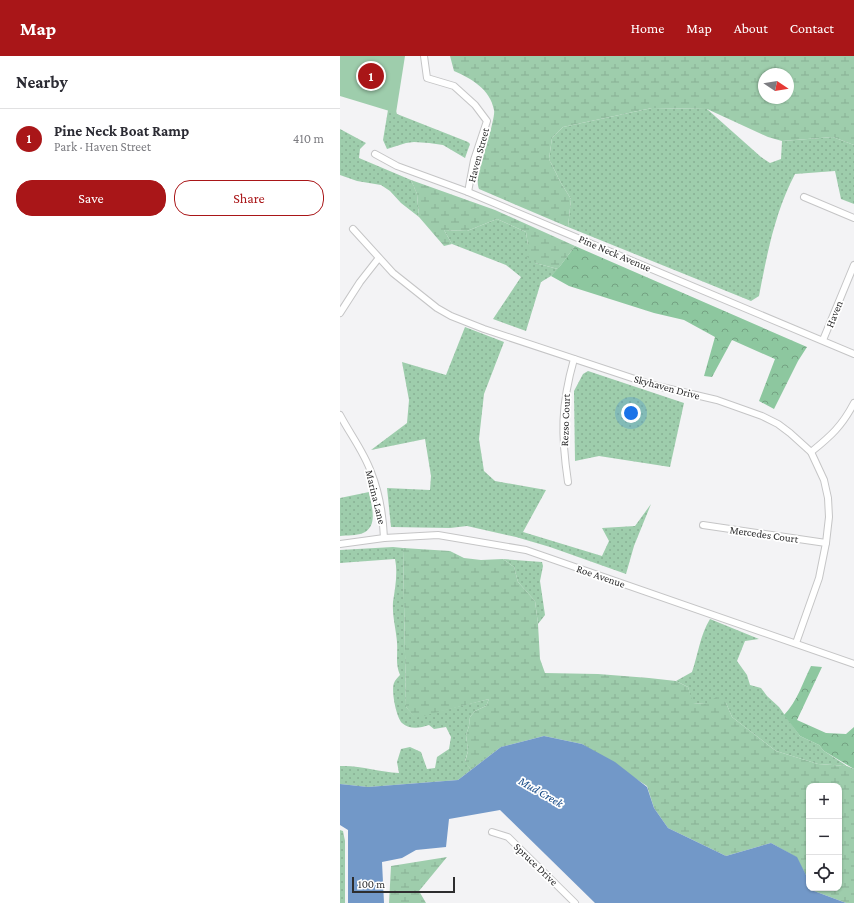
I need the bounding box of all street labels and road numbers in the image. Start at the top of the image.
street label: Haven Street [465,126,491,184]
street label: Pine Neck Avenue [577,232,653,274]
street label: Haven [823,299,845,329]
street label: Skyhaven Drive [632,372,702,403]
street label: Rezso Court [558,393,572,446]
street label: Marina Lane [363,469,389,525]
street label: Mercedes Court [729,523,799,545]
street label: Roe Avenue [575,562,627,590]
street label: Spruce Drive [511,840,560,889]

